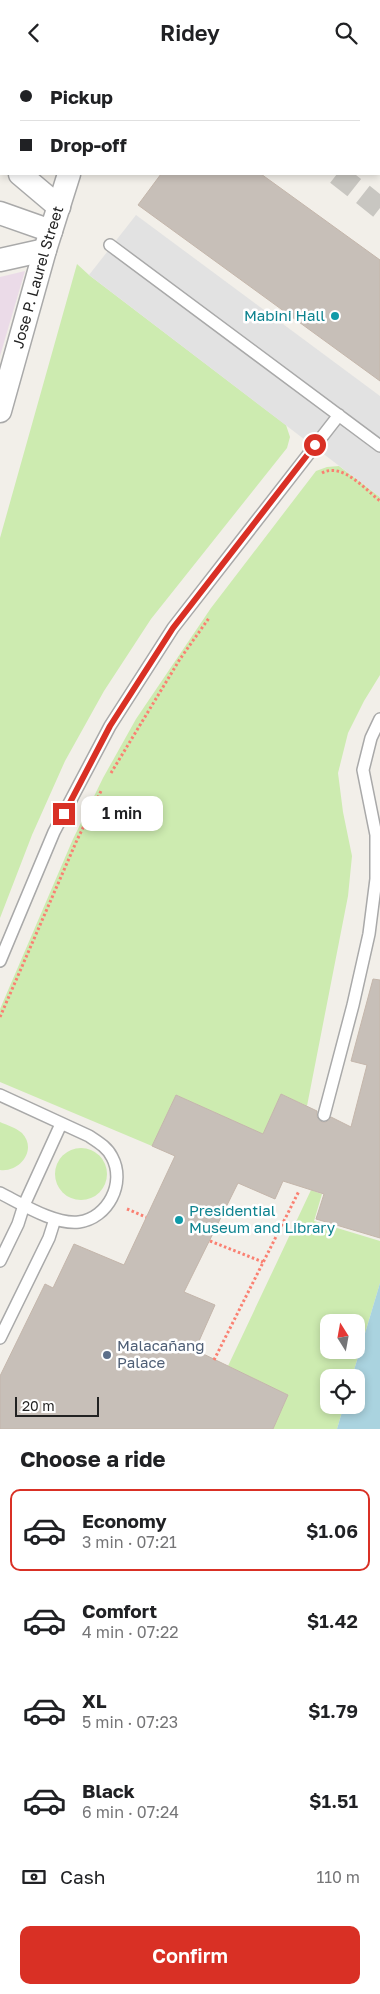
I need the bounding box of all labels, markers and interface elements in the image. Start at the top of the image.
icon: back [20,19,48,47]
text: Ridey [160,19,220,46]
icon: search [332,19,360,47]
text: Pickup [50,85,113,108]
text: Drop-off [50,133,127,156]
street label: Jose P. Laurel Street [8,204,66,350]
place label: Mabini Hall [244,306,325,324]
marker: Mabini Hall [329,310,341,322]
route start [304,434,326,456]
callout: 1 min [82,797,164,831]
route end [53,803,75,825]
text: 1 min [102,803,142,823]
place label: Presidential Museum and Library [189,1201,336,1236]
marker: Presidential Museum and Library [173,1214,185,1226]
north arrow [320,1314,365,1359]
map controls [320,1314,365,1414]
place label: Malacañang Palace [117,1336,204,1371]
marker: Malacañang Palace [101,1349,113,1361]
button: locate [320,1369,365,1414]
scale bar [15,1394,99,1417]
text: 20 m [22,1397,55,1414]
text: Choose a ride [20,1445,166,1472]
icon: car [22,1508,67,1553]
text: Economy [82,1509,167,1532]
text: $1.06 [306,1519,358,1542]
text: 3 min · 07:21 [82,1532,177,1552]
icon: car [22,1598,67,1643]
text: Comfort [82,1599,157,1622]
text: $1.42 [307,1609,358,1632]
text: 4 min · 07:22 [82,1622,179,1642]
icon: car [22,1688,67,1733]
text: XL [82,1689,107,1712]
text: $1.79 [308,1699,358,1722]
text: 5 min · 07:23 [82,1712,178,1732]
icon: car [22,1778,67,1823]
text: Black [82,1779,135,1802]
text: $1.51 [309,1789,358,1812]
text: 6 min · 07:24 [82,1802,179,1822]
icon: cash [20,1863,48,1891]
text: Cash [60,1865,105,1888]
text: 110 m [316,1867,360,1887]
button: Confirm [20,1926,360,1984]

